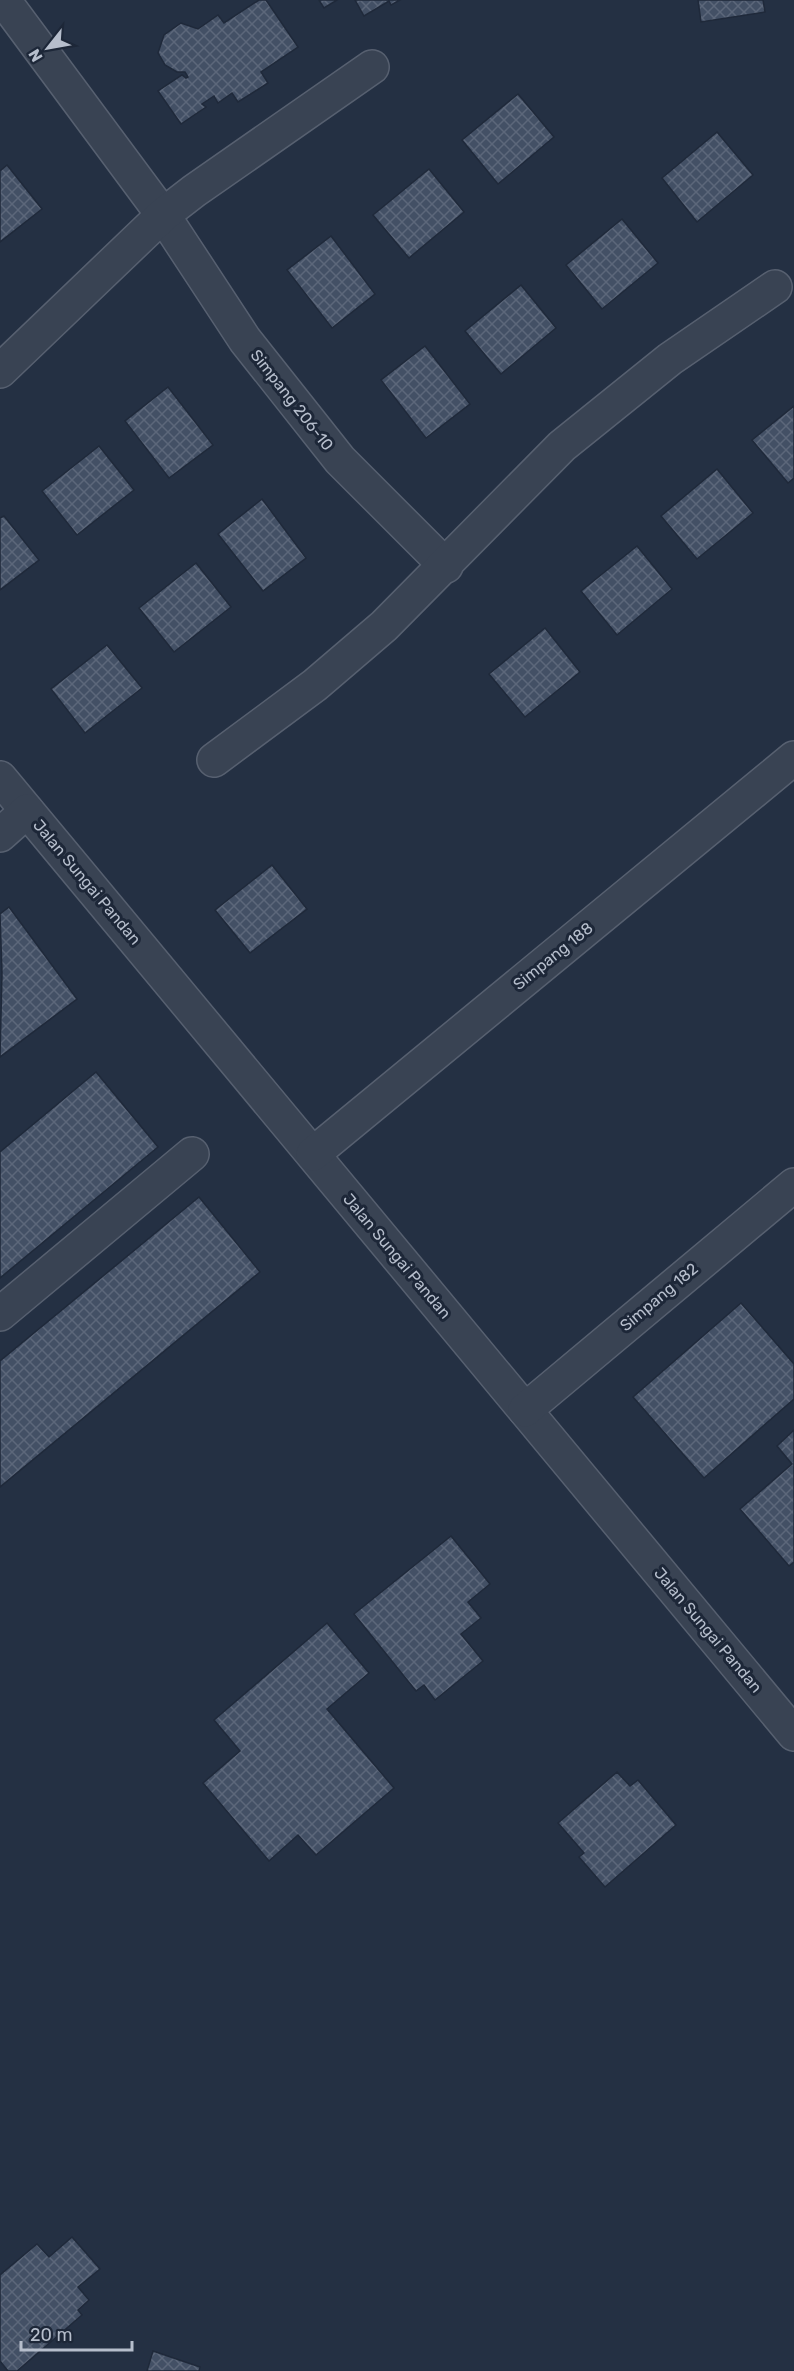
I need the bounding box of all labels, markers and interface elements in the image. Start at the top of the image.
north arrow [18,18,78,78]
text: N [24,46,47,65]
street label: Simpang 206-10 [247,346,337,454]
street label: Jalan Sungai Pandan [29,816,145,948]
street label: Simpang 188 [509,918,597,994]
street label: Jalan Sungai Pandan [339,1190,455,1322]
street label: Simpang 182 [616,1259,702,1335]
street label: Jalan Sungai Pandan [650,1564,766,1696]
scale bar [21,2314,132,2352]
text: 20 m [30,2324,72,2346]

